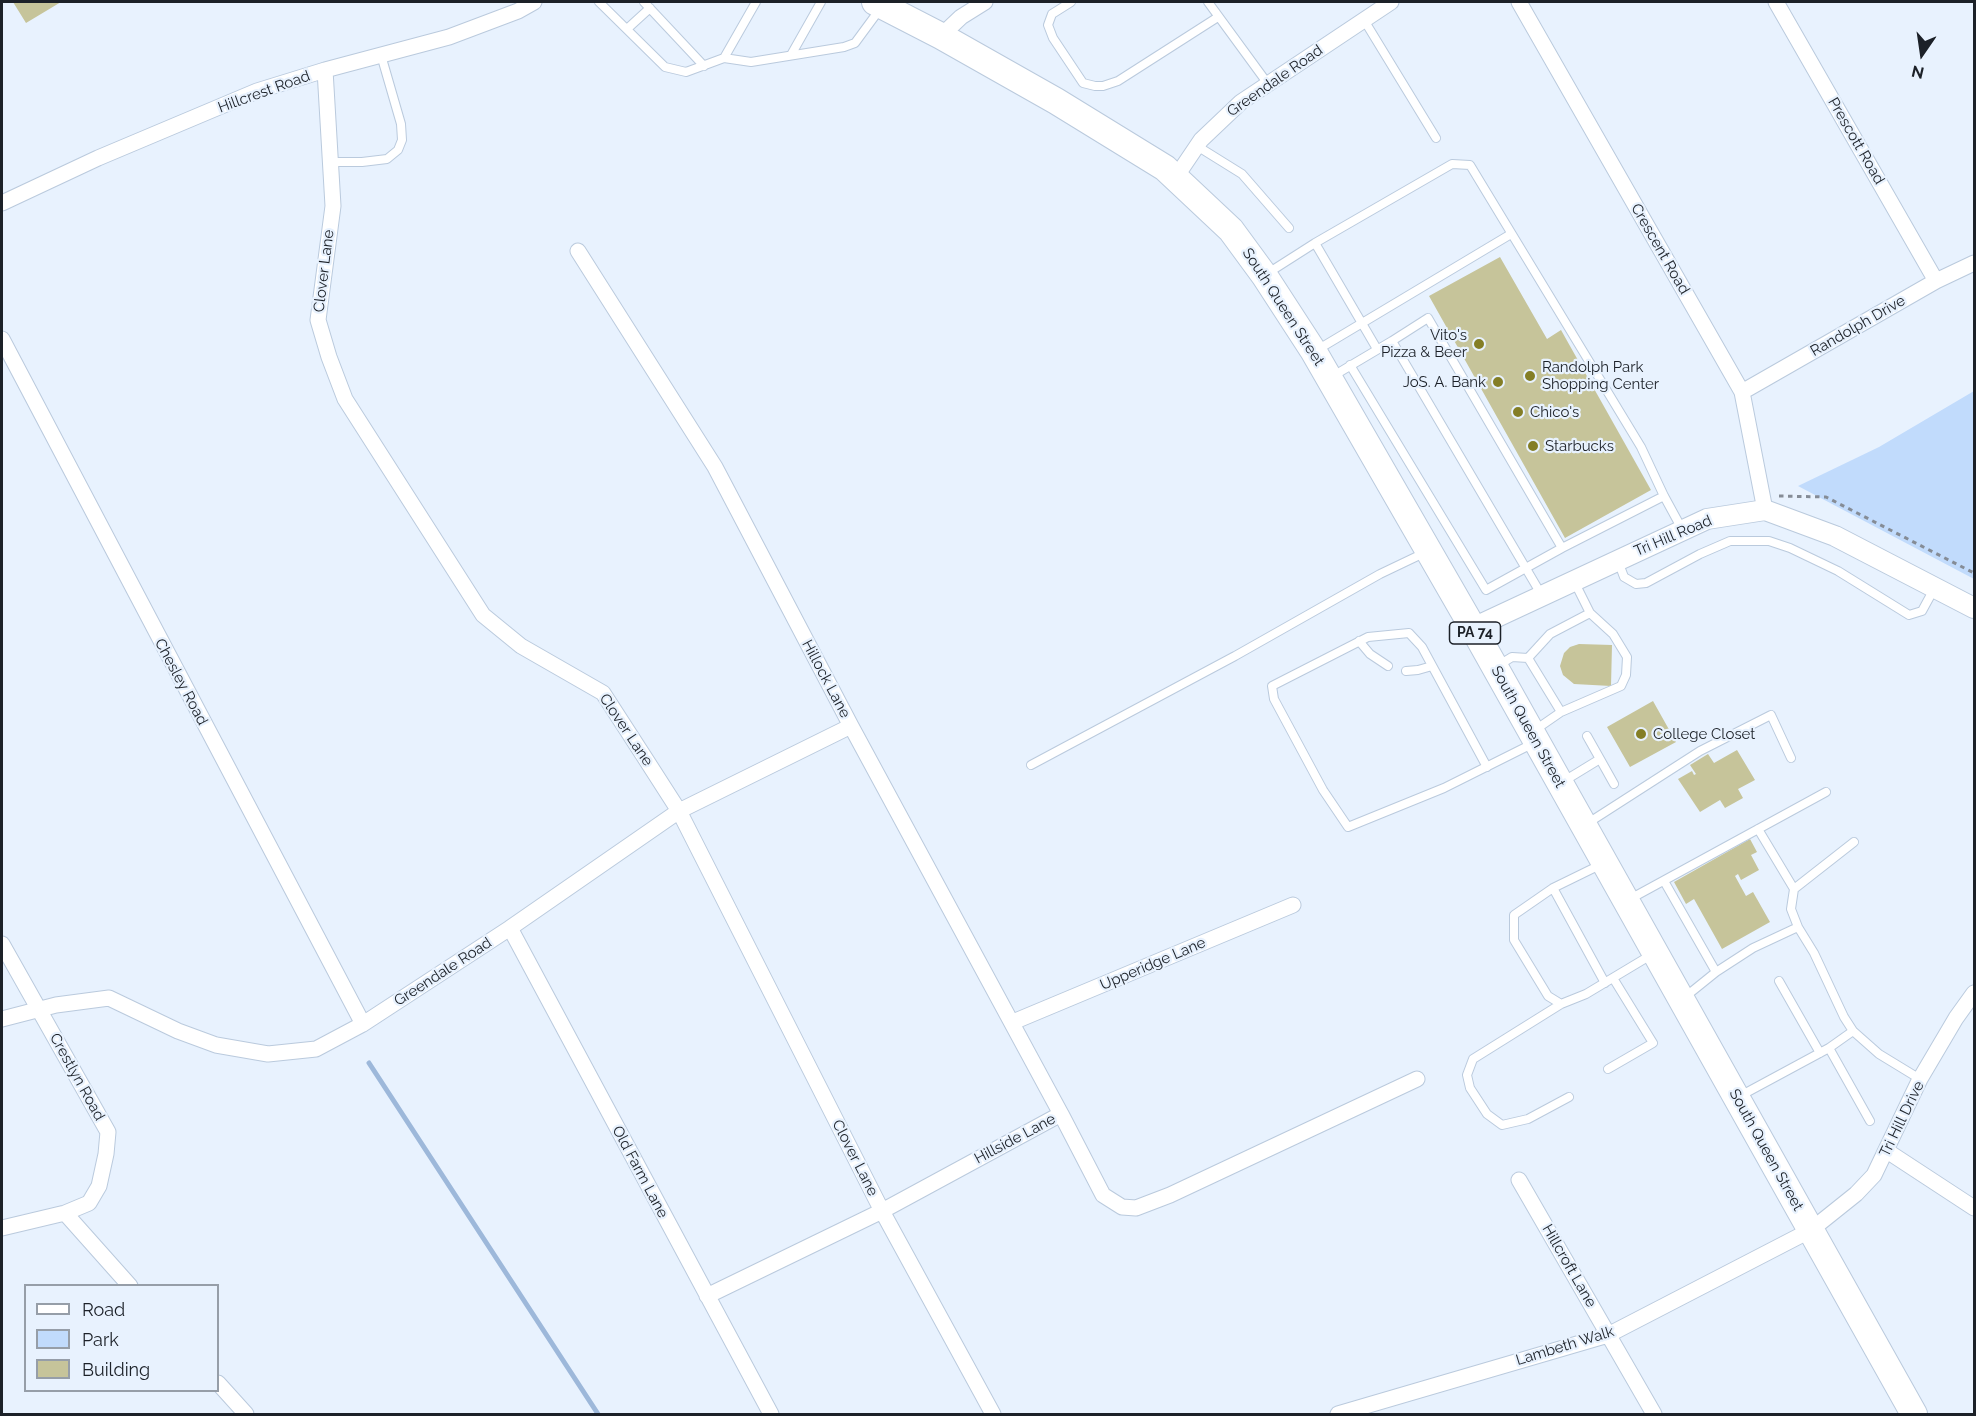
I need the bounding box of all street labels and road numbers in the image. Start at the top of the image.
street label: Greendale Road [1224,41,1326,121]
street label: Hillcrest Road [216,67,312,117]
street label: Prescott Road [1824,94,1888,188]
street label: Crescent Road [1627,200,1693,298]
street label: Clover Lane [310,229,338,313]
street label: South Queen Street [1238,245,1328,369]
street label: Randolph Drive [1807,292,1909,360]
street label: Tri Hill Road [1632,512,1714,560]
road number: PA 74 [1450,622,1500,644]
street label: Chesley Road [151,636,211,728]
street label: Hillock Lane [798,637,854,721]
street label: South Queen Street [1487,663,1569,791]
street label: Clover Lane [595,691,657,769]
street label: Greendale Road [391,934,495,1010]
street label: Upperidge Lane [1098,934,1208,994]
street label: Crestlyn Road [46,1030,108,1124]
street label: Tri Hill Drive [1876,1078,1928,1160]
street label: South Queen Street [1725,1086,1807,1214]
street label: Hillside Lane [971,1110,1059,1168]
street label: Clover Lane [828,1117,882,1199]
street label: Old Farm Lane [608,1123,672,1221]
street label: Hillcroft Lane [1538,1221,1600,1311]
street label: Lambeth Walk [1514,1323,1616,1369]

